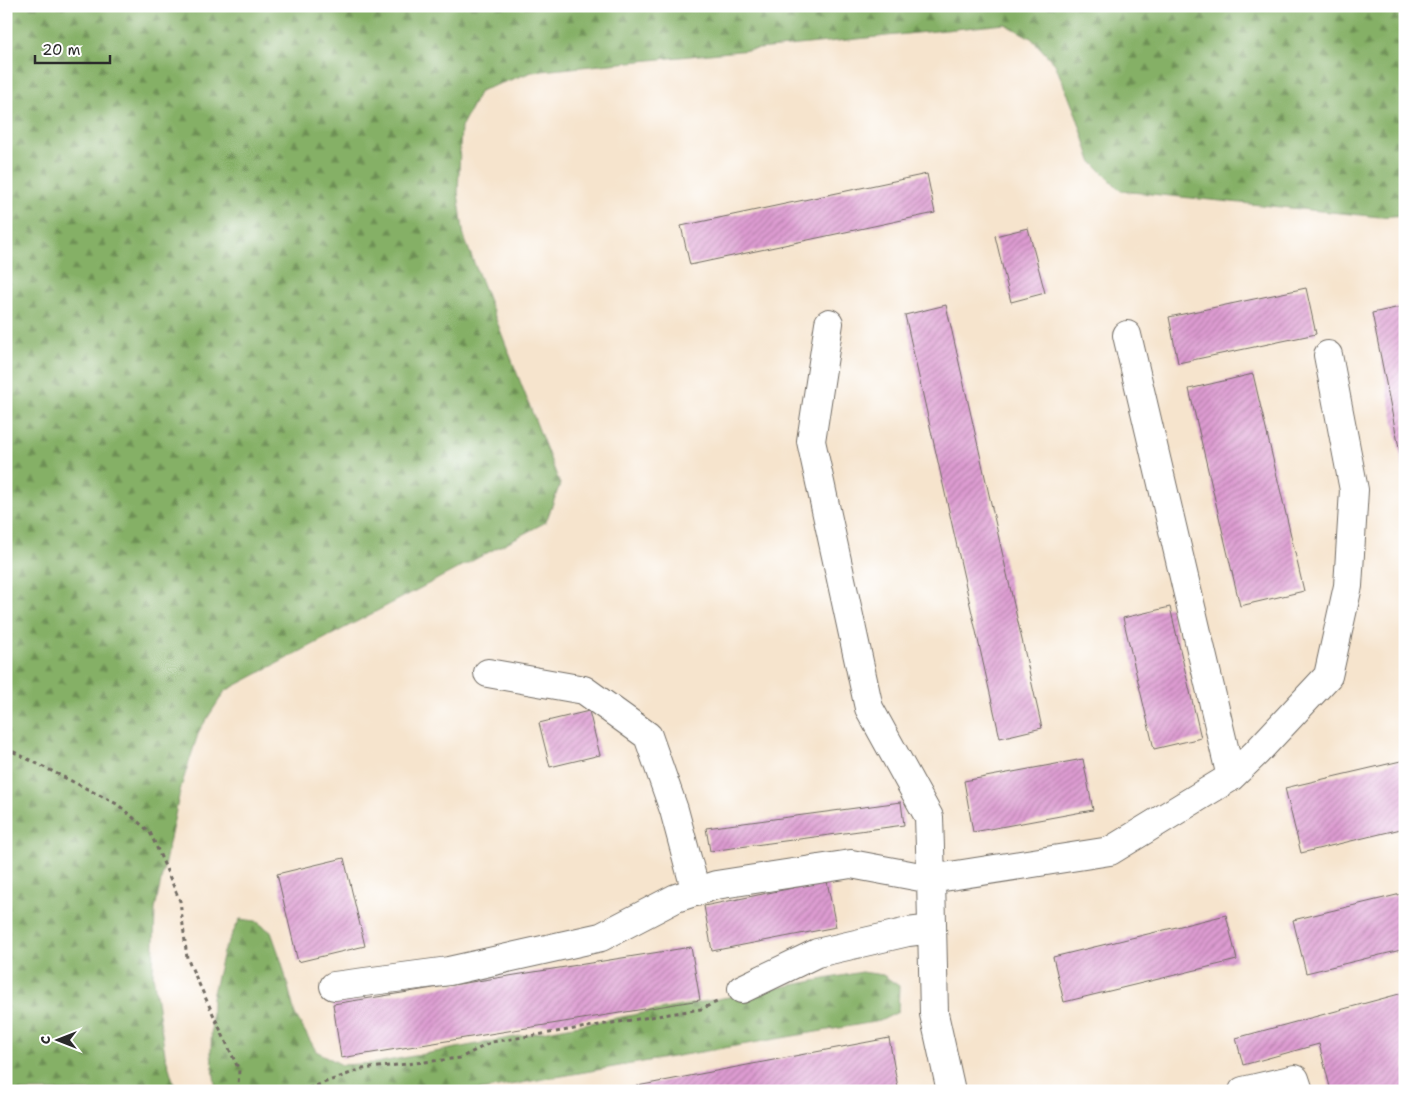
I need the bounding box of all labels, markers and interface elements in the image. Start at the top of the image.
scale bar [35,32,110,64]
text: 20 m [42,40,81,60]
north arrow [32,1014,82,1064]
text: С [36,1036,54,1044]

